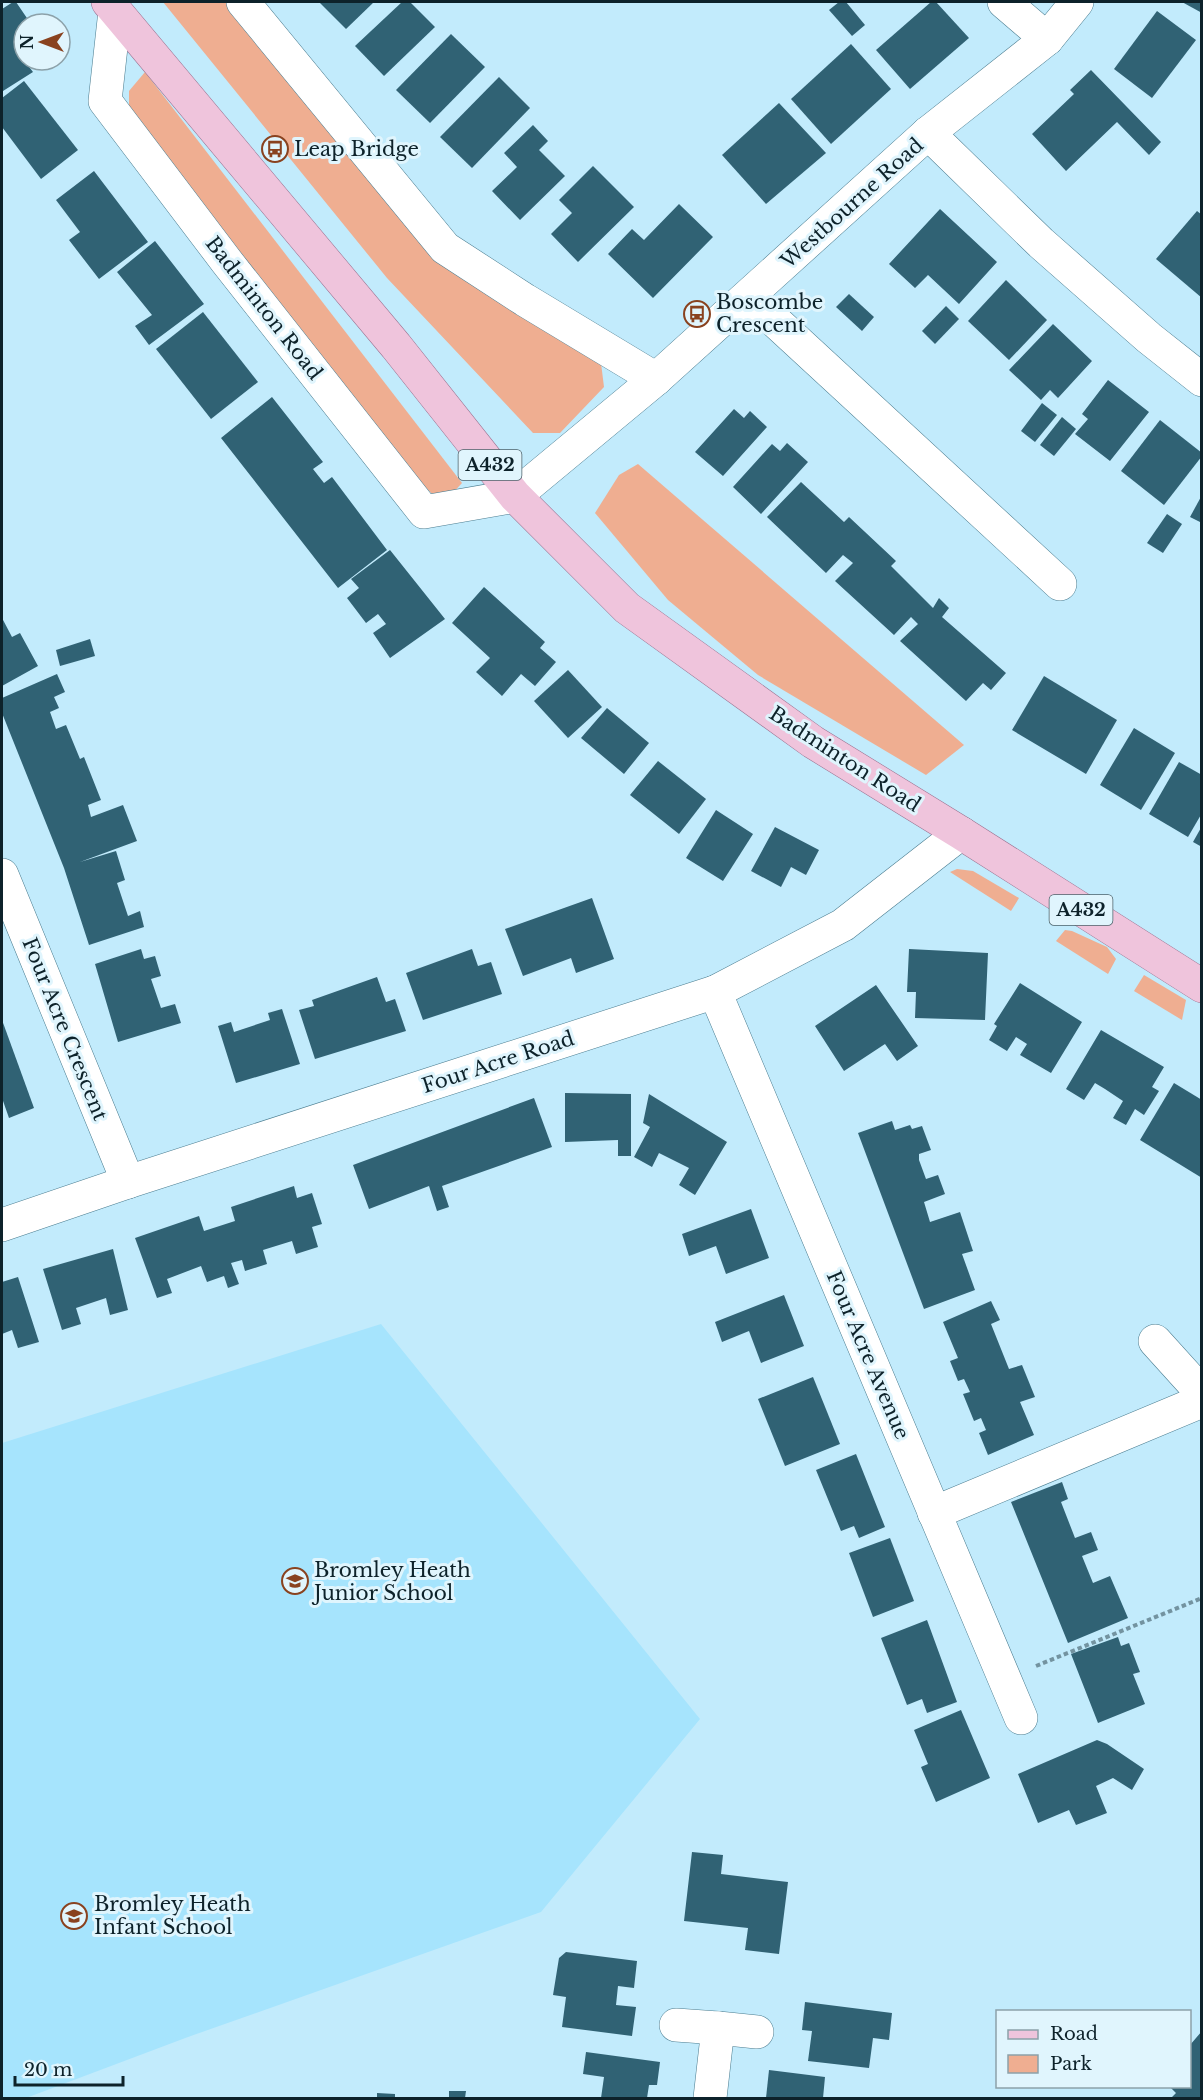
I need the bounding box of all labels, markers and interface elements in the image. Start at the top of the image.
north arrow [12,12,72,72]
text: N [17,34,37,50]
street label: Westbourne Road [775,133,928,274]
bus stop icon: Leap Bridge [260,134,290,164]
place label: Leap Bridge [294,137,419,161]
street label: Badminton Road [201,232,327,384]
place label: Boscombe Crescent [716,290,823,337]
bus stop icon: Boscombe Crescent [682,299,712,329]
road number: A432 [458,450,522,480]
street label: Badminton Road [765,701,925,817]
road number: A432 [1050,895,1112,925]
street label: Four Acre Crescent [17,934,113,1124]
street label: Four Acre Road [419,1026,577,1098]
street label: Four Acre Avenue [822,1267,914,1443]
place label: Bromley Heath Junior School [311,1558,471,1605]
school or university icon: Bromley Heath Junior School [280,1566,310,1596]
place label: Bromley Heath Infant School [94,1892,251,1939]
school or university icon: Bromley Heath Infant School [59,1901,89,1931]
legend [996,2010,1191,2088]
text: Road [1050,2023,1098,2045]
scale bar [15,2049,123,2087]
text: Park [1050,2053,1092,2075]
text: 20 m [24,2059,72,2081]

